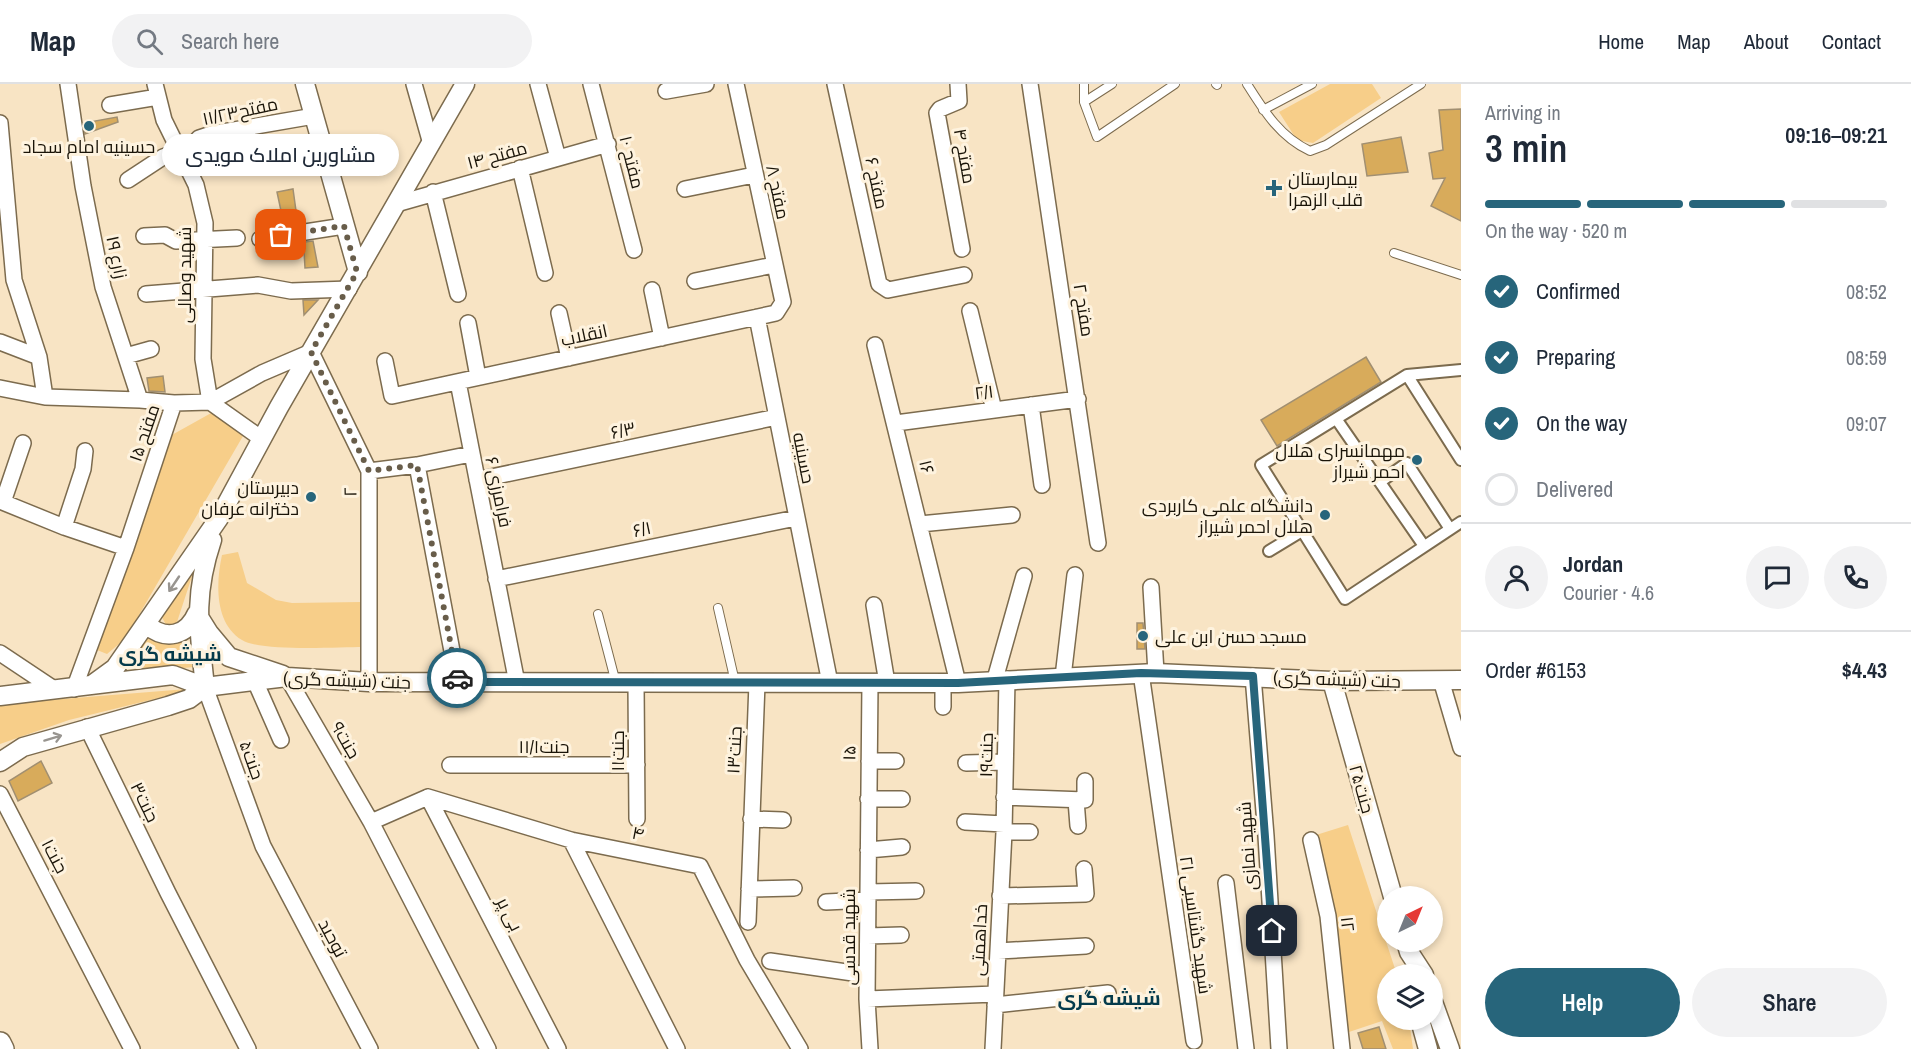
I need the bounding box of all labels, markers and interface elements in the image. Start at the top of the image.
search box [112,14,532,68]
text: Map [30,22,76,60]
icon: search [133,25,166,58]
text: Search here [181,26,279,56]
text: Home [1598,27,1644,56]
text: Map [1677,27,1711,56]
text: About [1744,27,1789,56]
text: Contact [1822,27,1881,56]
street label: مفتح۱۱/۲۳ [200,91,280,131]
text: Arriving in [1485,99,1561,126]
marker: حسینیه امام سجاد [82,119,96,133]
text: 09:16–09:21 [1785,120,1887,150]
text: 3 min [1485,122,1567,174]
street label: مفتح ۴ [948,126,982,186]
callout: مشاورین املاک مویدی [162,133,400,175]
street label: مفتح ۱۰ [613,133,651,191]
place label: حسینیه امام سجاد [23,134,155,159]
street label: مفتح ۱۴ [464,135,530,175]
text: مشاورین املاک مویدی [185,141,376,168]
street label: مفتح ۶ [859,155,895,211]
street label: مفتح ۸ [760,163,796,221]
place label: بیمارستان قلب الزهرا [1288,166,1363,212]
marker: بیمارستان قلب الزهرا [1265,179,1283,197]
pin [255,209,306,260]
text: On the way · 520 m [1485,217,1627,244]
icon: bag [264,218,297,251]
street label: شهید وصالی [172,227,197,323]
street label: ۱۹ زارع [100,233,134,281]
icon: check [1485,275,1518,308]
text: Confirmed [1536,276,1620,306]
text: 08:52 [1846,278,1887,305]
street label: مفتح ۲ [1067,282,1101,338]
street label: انقلاب [558,318,610,352]
icon: check [1485,341,1518,374]
text: Preparing [1536,342,1615,372]
text: 08:59 [1846,344,1887,371]
street label: ۲/۱ [973,378,995,406]
street label: مفتح ۱۵ [123,401,165,465]
icon: check [1485,407,1518,440]
text: On the way [1536,408,1627,438]
text: 09:07 [1846,410,1887,437]
street label: ۶/۳ [608,415,638,445]
street label: حسینیه [787,430,821,486]
place label: مهمانسرای هلال احمر شیراز [1275,438,1405,484]
marker: مهمانسرای هلال احمر شیراز [1410,453,1424,467]
street label: فرامرزی ۶ [479,454,519,530]
street label: ۱۶ [913,457,941,477]
text: Delivered [1536,474,1613,504]
place label: دبیرستان دخترانه عرفان [201,475,299,521]
street label: ۲ [337,487,363,497]
marker: دبیرستان دخترانه عرفان [304,490,318,504]
place label: دانشگاه علمی کاربردی هلال احمر شیراز [1142,493,1313,539]
marker: دانشگاه علمی کاربردی هلال احمر شیراز [1318,508,1332,522]
street label: ۶/۱ [630,515,654,543]
button: person [1485,546,1548,609]
button: chat [1746,546,1809,609]
button: phone [1824,546,1887,609]
text: Jordan [1563,549,1623,579]
one-way arrow [168,575,180,592]
text: Courier · 4.6 [1563,579,1654,606]
place label: مسجد حسن ابن علی [1155,624,1307,649]
marker: مسجد حسن ابن علی [1136,629,1150,643]
district label: شیشه گری [118,640,222,667]
courier [427,648,487,708]
text: Order #6153 [1485,655,1586,685]
text: $4.43 [1842,655,1887,685]
icon: car [441,662,474,695]
street label: جنت (شیشه گری) [1273,664,1401,694]
street label: جنت (شیشه گری) [283,665,411,695]
street label: جنت۹ [325,717,367,763]
street label: جنت۱۳ [720,726,748,774]
street label: جنت۱۱ [605,730,630,772]
one-way arrow [43,732,62,743]
street label: جنت۱۹ [973,732,999,778]
street label: جنت۱۱/۱ [519,734,569,759]
street label: جنت۵ [233,737,271,783]
street label: ۱۵ [836,745,862,761]
street label: جنت۲۵ [1343,762,1381,816]
street label: جنت۳ [125,778,165,826]
street label: شهید نمازی [1231,801,1263,891]
street label: ۴ [630,820,646,846]
street label: جنت۱ [36,834,74,878]
street label: شهید گشتاسبی ۲۱ [1174,854,1218,996]
north arrow [1377,886,1443,952]
map controls [1377,886,1443,1030]
street label: شهید قدسی [836,888,861,986]
street label: بی پر [490,892,529,935]
street label: خداهمتی [965,903,993,977]
pin [1246,905,1297,956]
street label: توحید [313,914,354,962]
icon: home [1255,914,1288,947]
street label: ۱۲ [1335,915,1361,933]
button: layers [1377,964,1443,1030]
button: Help [1485,968,1680,1037]
button: Share [1692,968,1887,1037]
district label: شیشه گری [1057,984,1161,1011]

